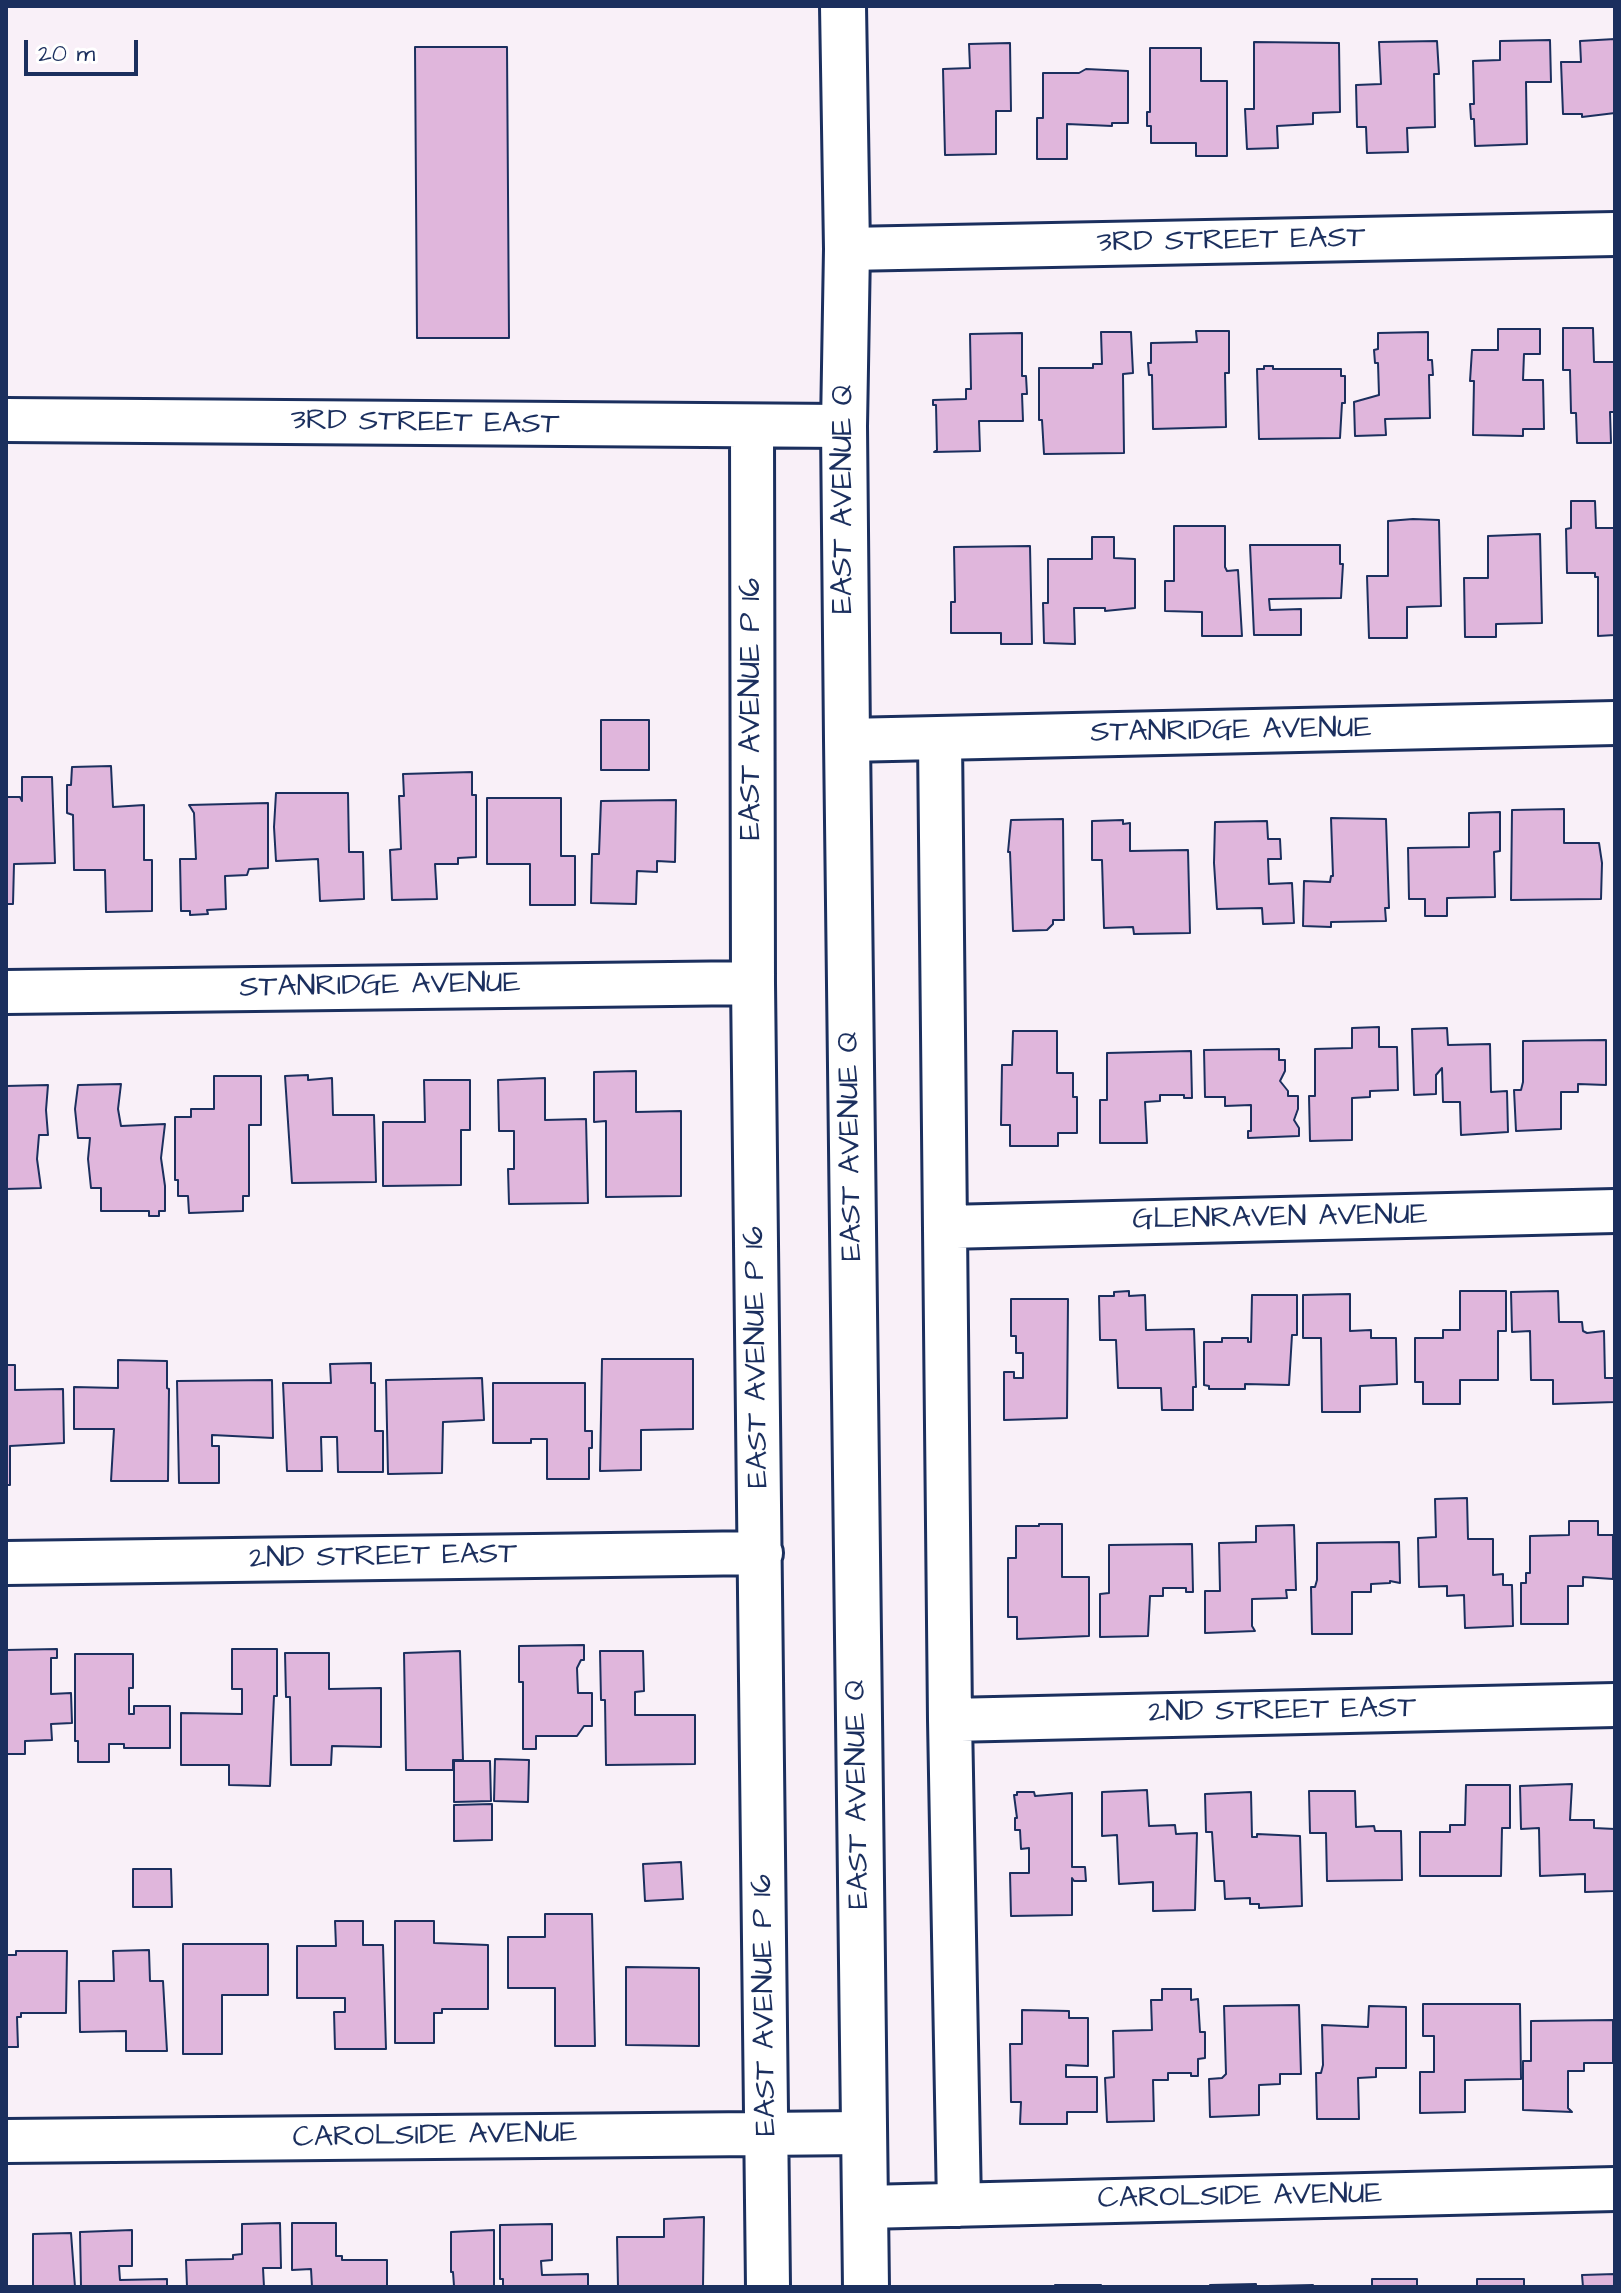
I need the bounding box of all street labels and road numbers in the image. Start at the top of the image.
street label: 3RD STREET EAST [1096,222,1366,262]
street label: EAST AVENUE Q [827,384,863,614]
street label: 3RD STREET EAST [290,404,560,444]
street label: EAST AVENUE P 16 [735,578,771,840]
street label: STANRIDGE AVENUE [1090,712,1372,752]
street label: STANRIDGE AVENUE [239,967,521,1007]
street label: EAST AVENUE Q [832,1031,872,1261]
street label: GLENRAVEN AVENUE [1132,1198,1428,1240]
street label: EAST AVENUE P 16 [738,1226,778,1488]
street label: 2ND STREET EAST [249,1538,517,1578]
street label: EAST AVENUE Q [839,1679,879,1909]
street label: 2ND STREET EAST [1148,1692,1416,1732]
street label: EAST AVENUE P 16 [746,1874,786,2136]
street label: CAROLSIDE AVENUE [292,2117,578,2157]
street label: CAROLSIDE AVENUE [1097,2178,1383,2218]

